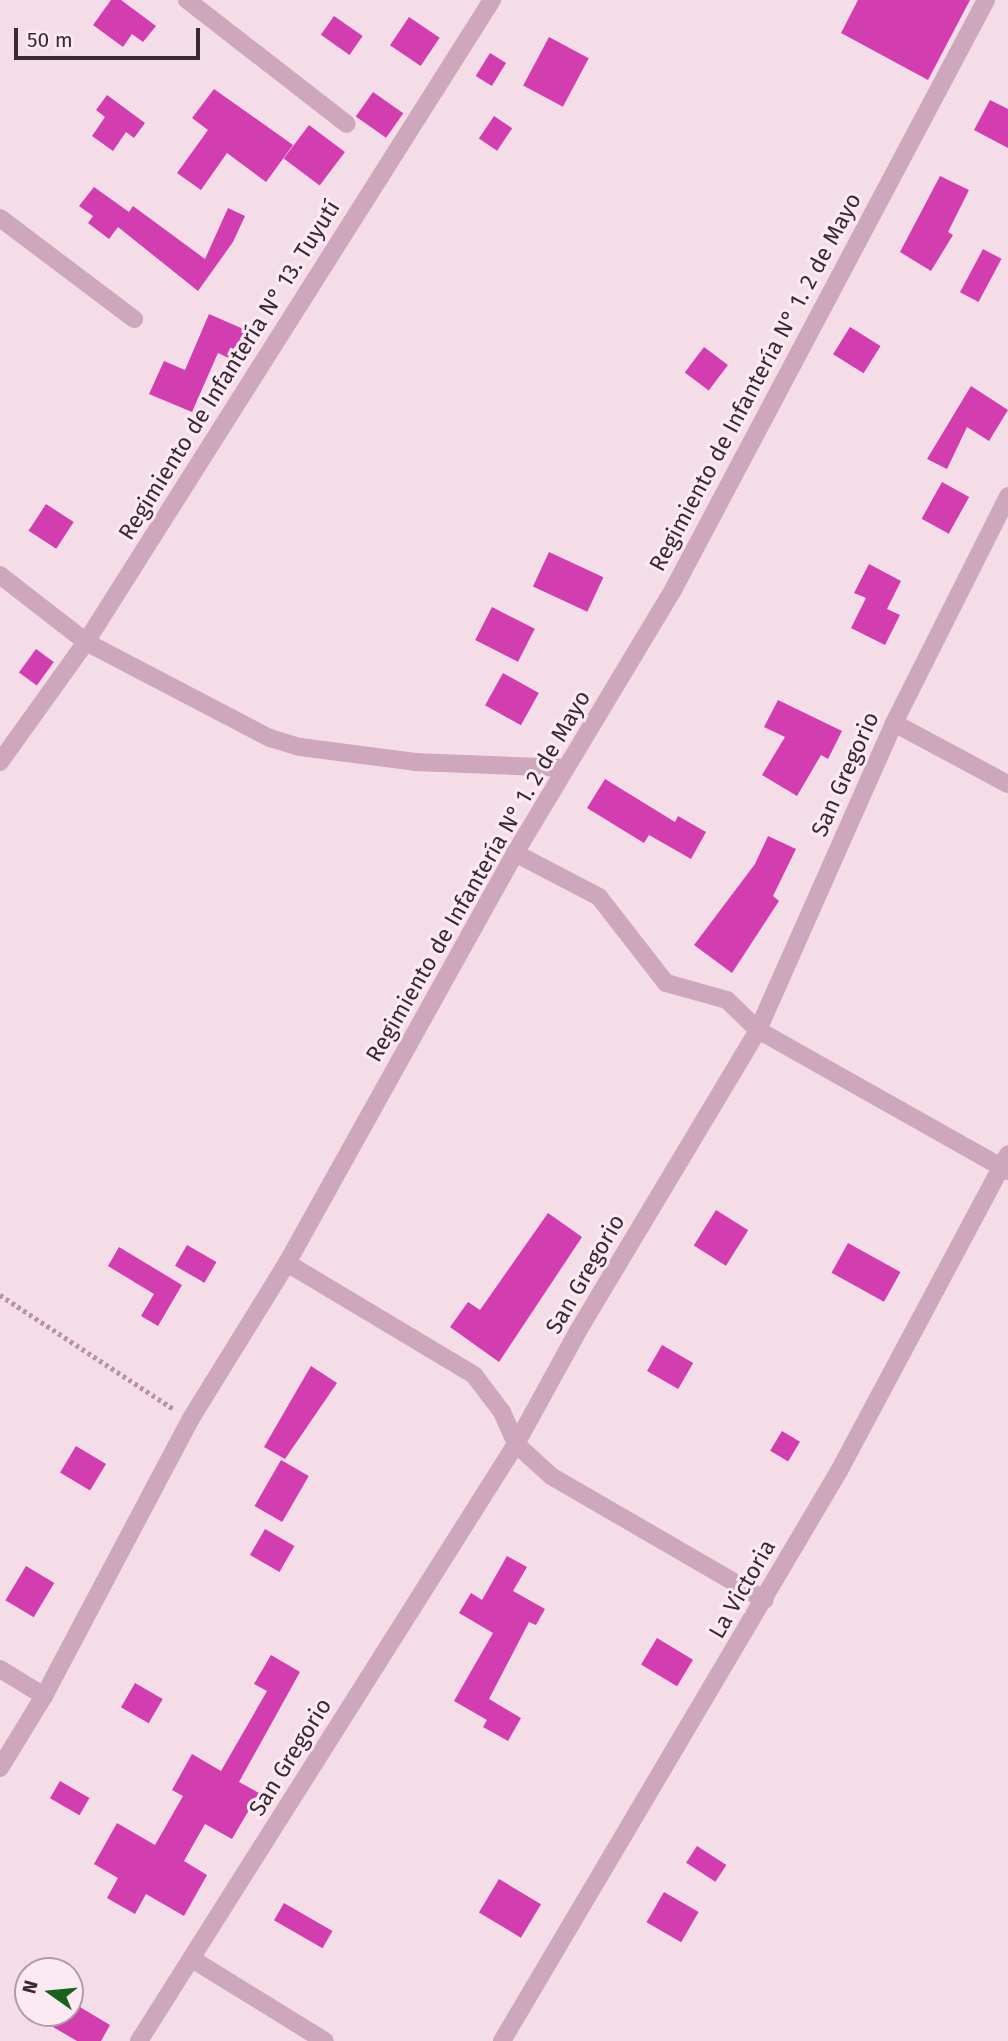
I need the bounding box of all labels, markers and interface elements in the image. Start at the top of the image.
scale bar [18,14,203,58]
text: 50 m [27,27,73,53]
street label: Regimiento de Infantería N° 1. 2 de Mayo [643,188,867,576]
street label: Regimiento de Infantería N° 13. Tuyutí [113,195,345,545]
street label: Regimiento de Infantería N° 1. 2 de Mayo [360,685,596,1067]
street label: San Gregorio [805,707,885,841]
street label: San Gregorio [540,1209,630,1339]
street label: La Victoria [703,1535,781,1643]
street label: San Gregorio [243,1693,337,1821]
north arrow [14,1957,84,2027]
text: N [17,1978,43,1996]

